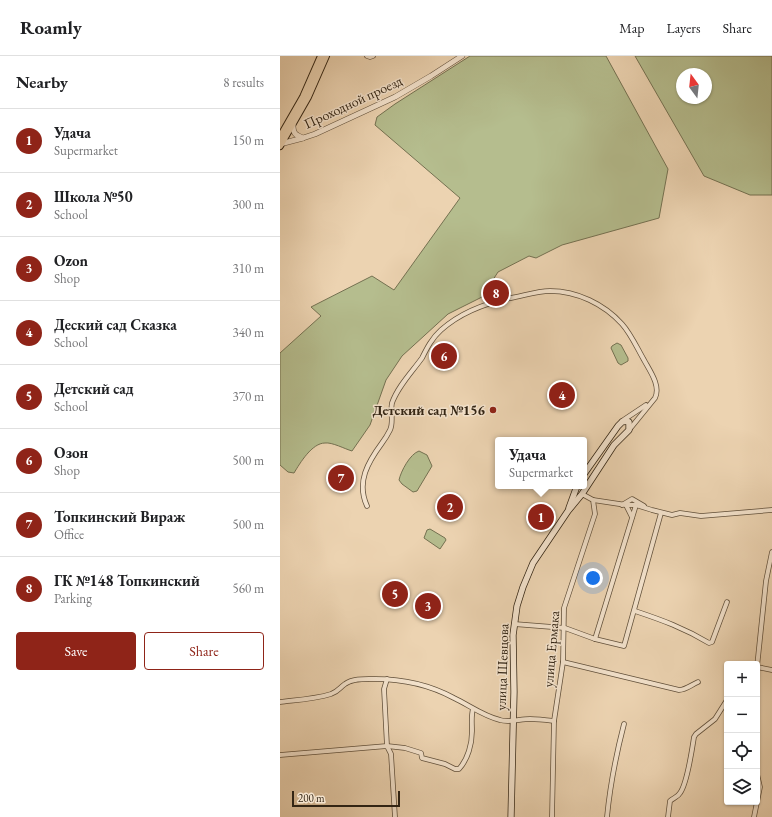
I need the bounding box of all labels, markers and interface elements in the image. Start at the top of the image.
text: Roamly [20,15,82,40]
text: Map [619,19,644,37]
text: Layers [666,19,701,37]
text: Share [723,19,752,37]
north arrow [676,68,712,104]
text: Nearby [16,71,68,93]
street label: Проходной проезд [301,71,406,133]
text: 8 results [223,74,264,91]
text: Удача [54,123,91,142]
text: 1 [26,132,32,149]
text: 150 m [233,132,264,149]
text: Supermarket [54,142,118,159]
text: Школа №50 [54,187,133,206]
text: 2 [26,196,32,213]
text: 300 m [233,196,264,213]
text: School [54,206,88,223]
text: Ozon [54,251,88,270]
text: 3 [26,260,32,277]
text: 310 m [233,260,264,277]
text: Shop [54,270,80,287]
pin: 8 [483,278,509,308]
text: Деский сад Сказка [54,315,177,334]
text: 4 [26,324,32,341]
text: 340 m [233,324,264,341]
text: School [54,334,88,351]
pin: 6 [431,341,457,371]
text: Детский сад [54,379,134,398]
pin: 4 [549,380,575,410]
text: 5 [26,388,32,405]
text: 370 m [233,388,264,405]
text: School [54,398,88,415]
place label: Детский сад №156 [372,401,486,419]
marker: Детский сад №156 [488,405,498,415]
popup [495,437,587,489]
text: Озон [54,443,88,462]
text: Удача [509,445,546,464]
text: 6 [26,452,32,469]
text: 500 m [233,452,264,469]
text: Shop [54,462,80,479]
pin: 7 [328,463,354,493]
text: Supermarket [509,464,573,481]
pin: 2 [437,492,463,522]
pin: 1 [528,502,554,532]
text: Топкинский Вираж [54,507,185,526]
text: 7 [26,516,32,533]
text: 500 m [233,516,264,533]
text: Office [54,526,84,543]
your location [583,568,603,588]
text: ГК №148 Топкинский [54,571,200,590]
pin: 5 [382,579,408,609]
text: 8 [26,580,32,597]
text: 560 m [233,580,264,597]
text: Parking [54,590,92,607]
pin: 3 [415,591,441,621]
street label: улица Ермака [539,609,563,688]
street label: улица Шевцова [491,623,513,711]
button: Save [16,632,136,670]
button: Share [144,632,264,670]
map controls [724,661,760,805]
button: + [724,661,760,697]
button: − [724,697,760,733]
button: locate [724,733,760,769]
button: layers [724,769,760,805]
scale bar [292,789,400,808]
text: 200 m [298,791,325,805]

